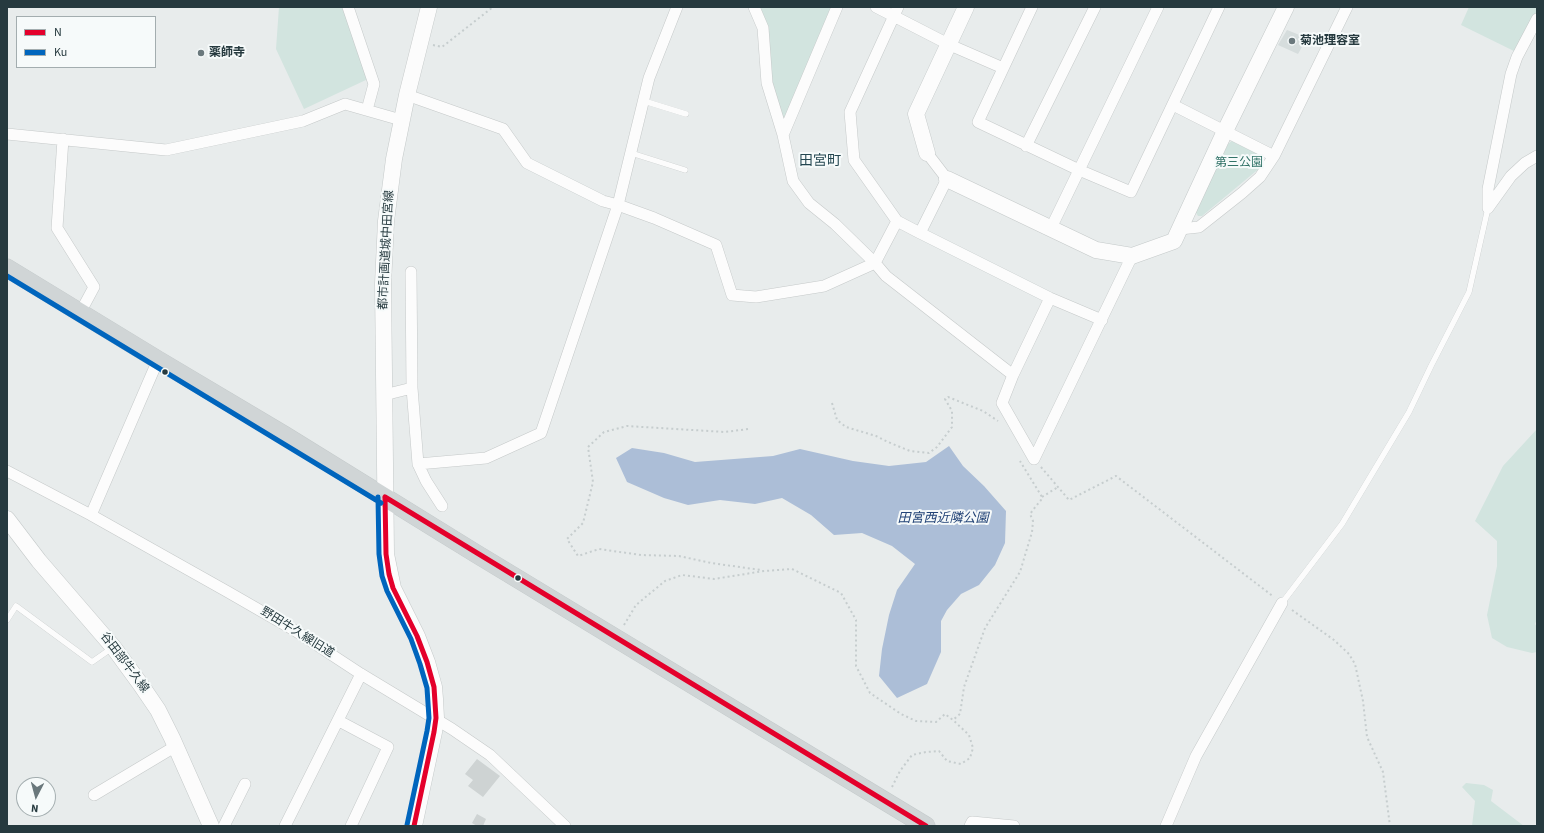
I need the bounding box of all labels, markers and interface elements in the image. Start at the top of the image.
legend [16,16,156,68]
text: N [54,24,62,41]
place label: 菊池理容室 [1300,34,1360,48]
marker: 菊池理容室 [1287,36,1297,46]
text: Ku [54,44,67,61]
place label: 薬師寺 [209,46,245,60]
marker: 薬師寺 [196,48,206,58]
district label: 田宮町 [799,154,841,170]
park label: 第三公園 [1215,156,1263,170]
street label: 都市計画道城中田宮線 [377,190,397,310]
unlabelled marker [160,367,170,377]
water label: 田宮西近隣公園 [898,511,988,527]
unlabelled marker [513,573,523,583]
street label: 野田牛久線旧道 [258,605,336,661]
street label: 谷田部牛久線 [97,630,151,696]
north arrow [16,777,56,817]
text: N [30,801,39,816]

